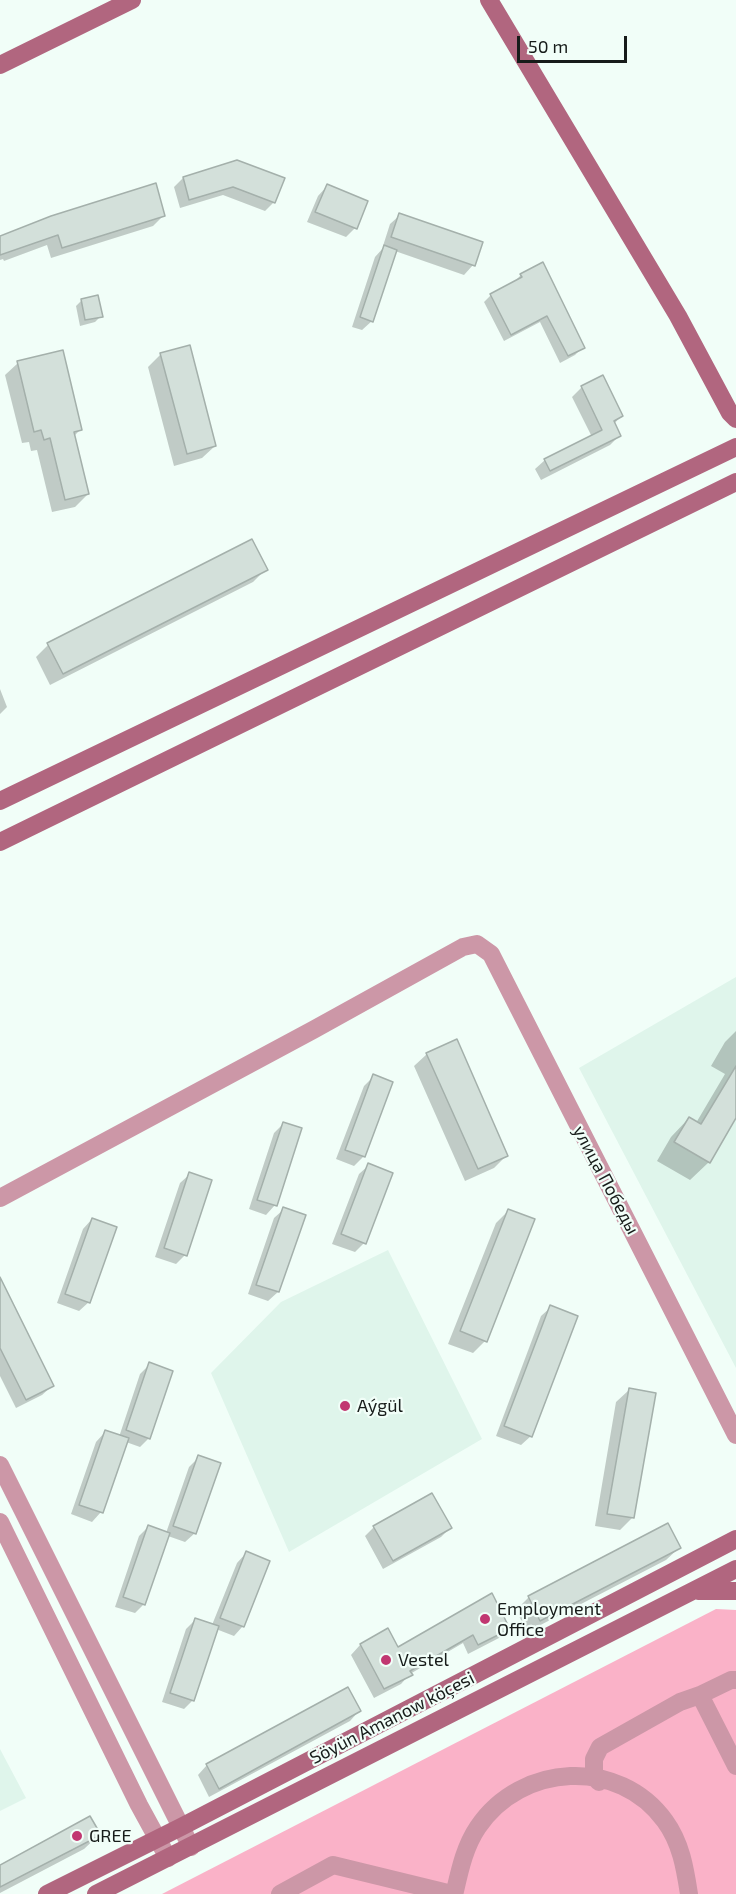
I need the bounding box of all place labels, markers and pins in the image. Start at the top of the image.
place label: Aýgül [357,1395,403,1417]
marker: Aýgül [338,1399,352,1413]
place label: Employment Office [497,1598,601,1640]
marker: Employment Office [478,1612,492,1626]
place label: Vestel [398,1649,449,1671]
marker: Vestel [379,1653,393,1667]
place label: GREE [89,1825,132,1847]
marker: GREE [70,1829,84,1843]

